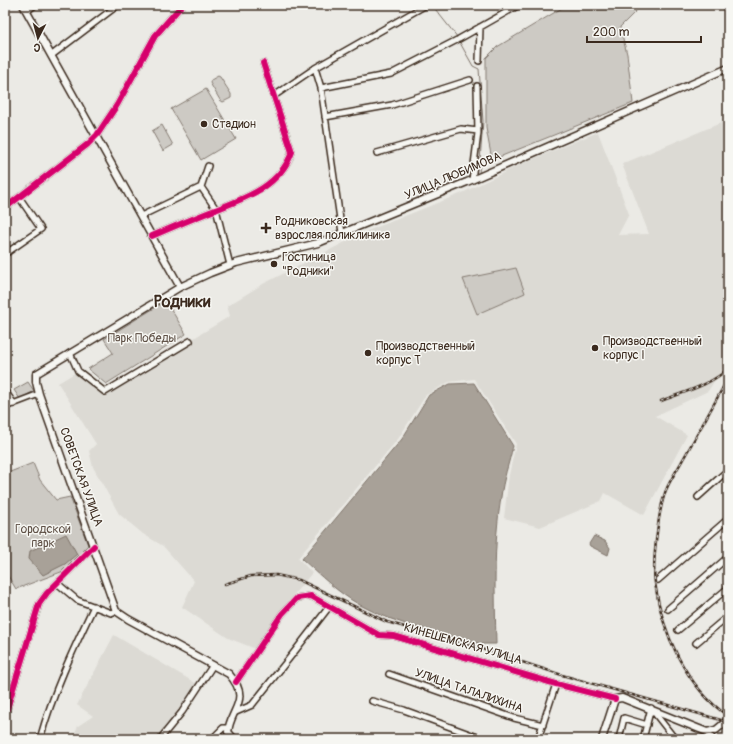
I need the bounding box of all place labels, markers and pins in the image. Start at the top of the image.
place label: Стадион [212,117,256,132]
marker: Стадион [199,119,209,129]
place label: Родниковская взрослая поликлиника [275,214,391,243]
marker: Родниковская взрослая поликлиника [260,222,272,234]
place label: Гостиница "Родники" [282,250,336,279]
marker: Гостиница "Родники" [269,259,279,269]
place label: Производственный корпус I [603,334,702,363]
place label: Производственный корпус T [376,339,475,368]
marker: Производственный корпус I [590,343,600,353]
marker: Производственный корпус T [363,348,373,358]

